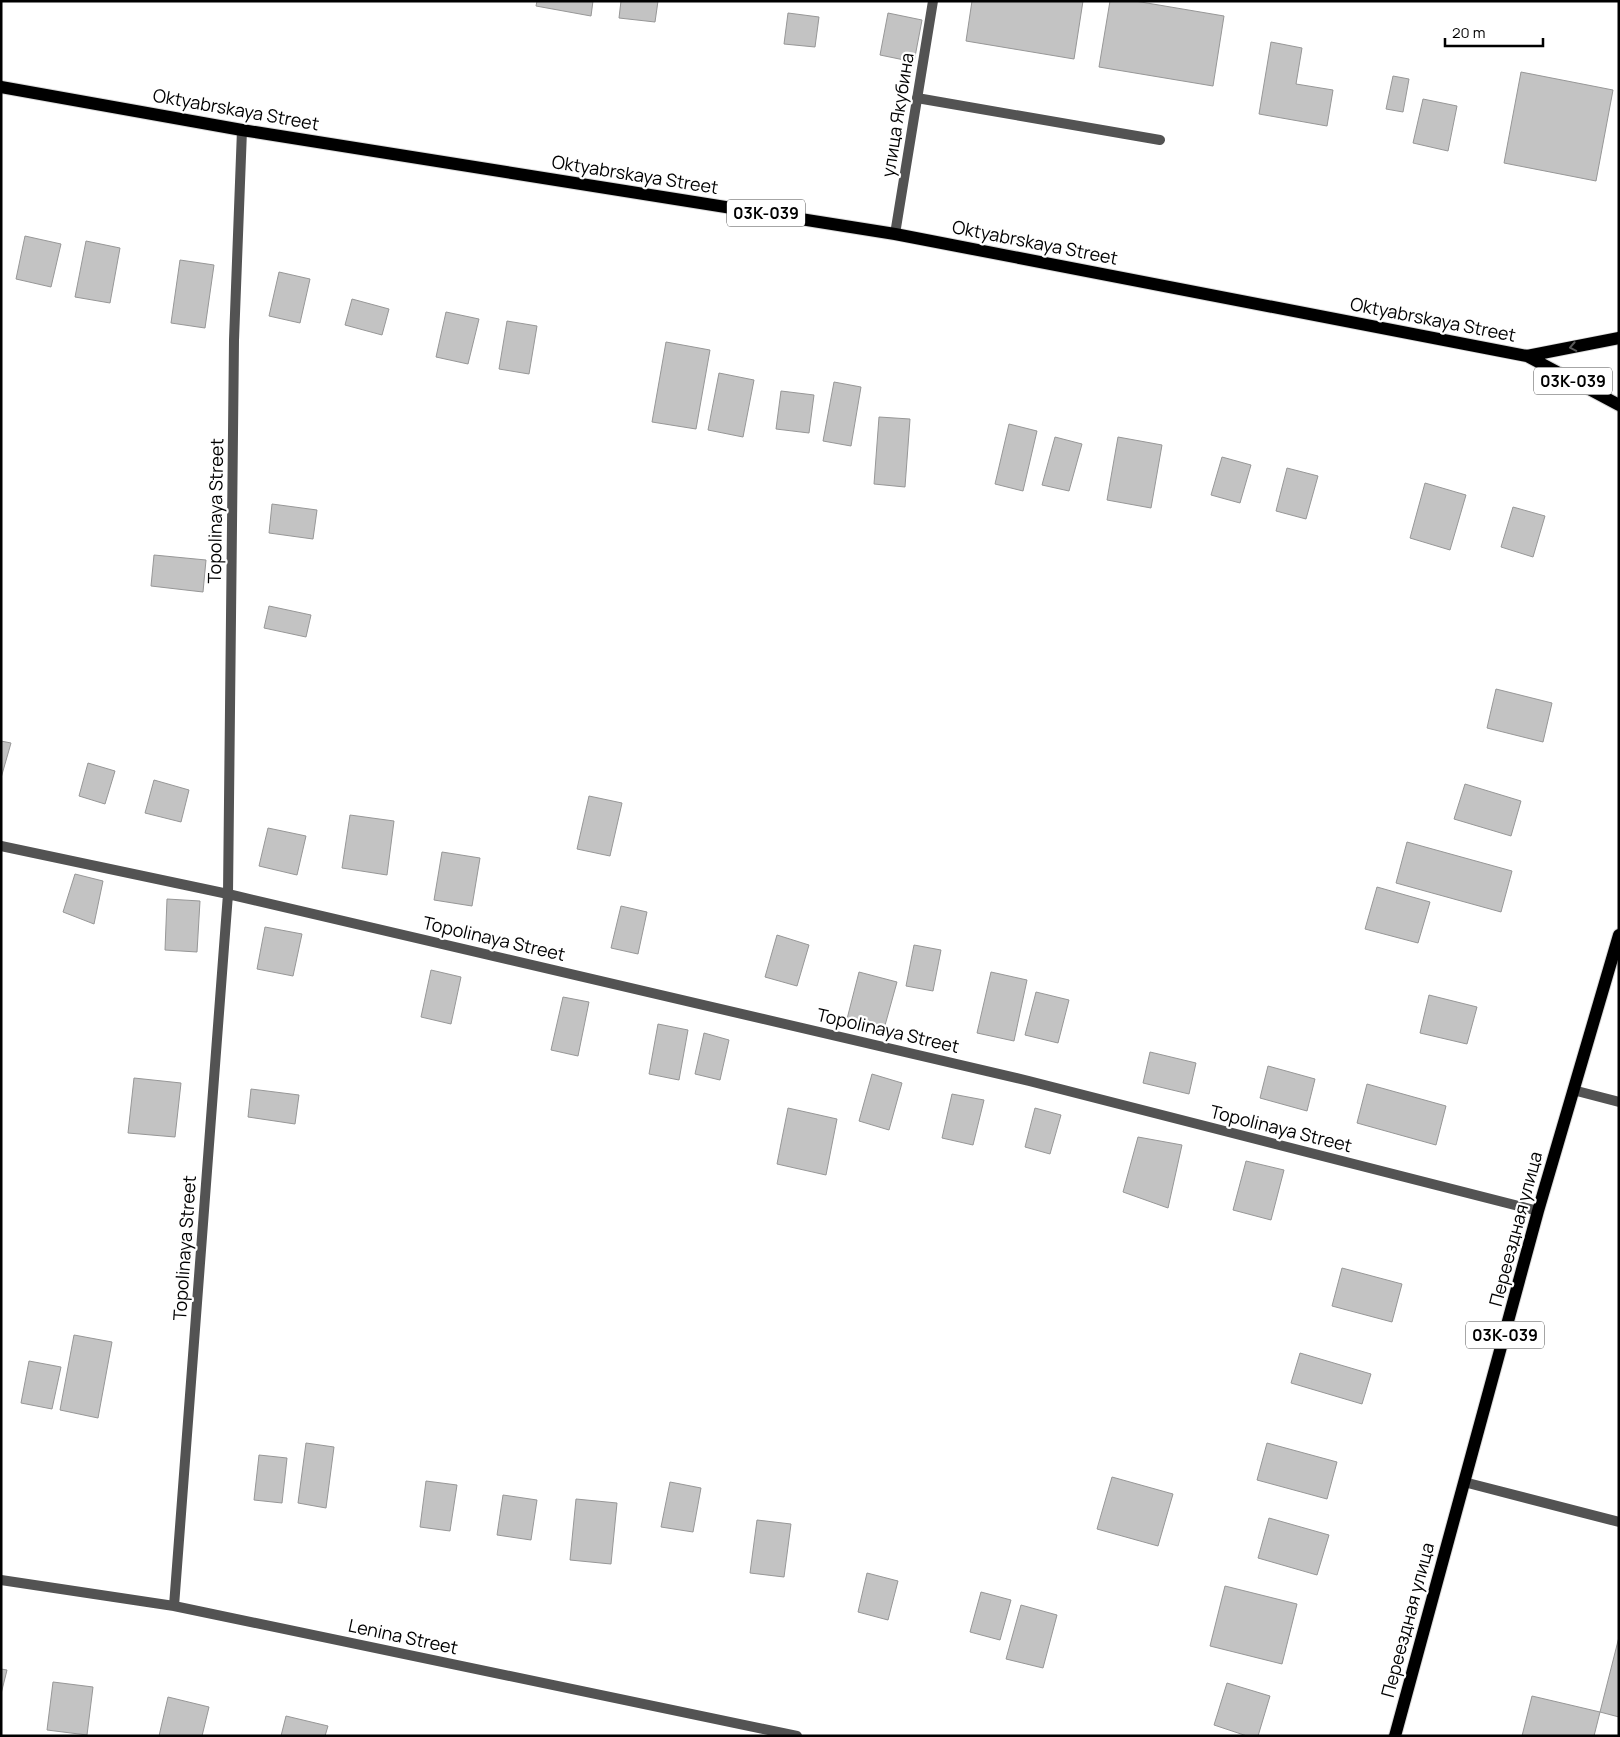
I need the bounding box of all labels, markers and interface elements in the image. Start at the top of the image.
scale bar [1445,15,1542,47]
text: 20 m [1452,22,1485,43]
street label: улица Якубина [875,51,919,179]
street label: Oktyabrskaya Street [151,83,321,135]
street label: Oktyabrskaya Street [550,149,720,199]
road number: 03К-039 [727,200,805,227]
street label: Oktyabrskaya Street [950,214,1120,270]
street label: Oktyabrskaya Street [1348,291,1518,347]
one-way arrow [1569,341,1578,352]
road number: 03К-039 [1534,368,1612,394]
street label: Topolinaya Street [202,438,228,584]
street label: Topolinaya Street [421,910,568,966]
street label: Topolinaya Street [815,1002,962,1058]
street label: Topolinaya Street [1208,1099,1355,1157]
street label: Переездная улица [1483,1149,1547,1309]
street label: Topolinaya Street [167,1175,201,1321]
road number: 03К-039 [1466,1322,1544,1348]
street label: Переездная улица [1375,1540,1439,1700]
street label: Lenina Street [346,1613,460,1659]

